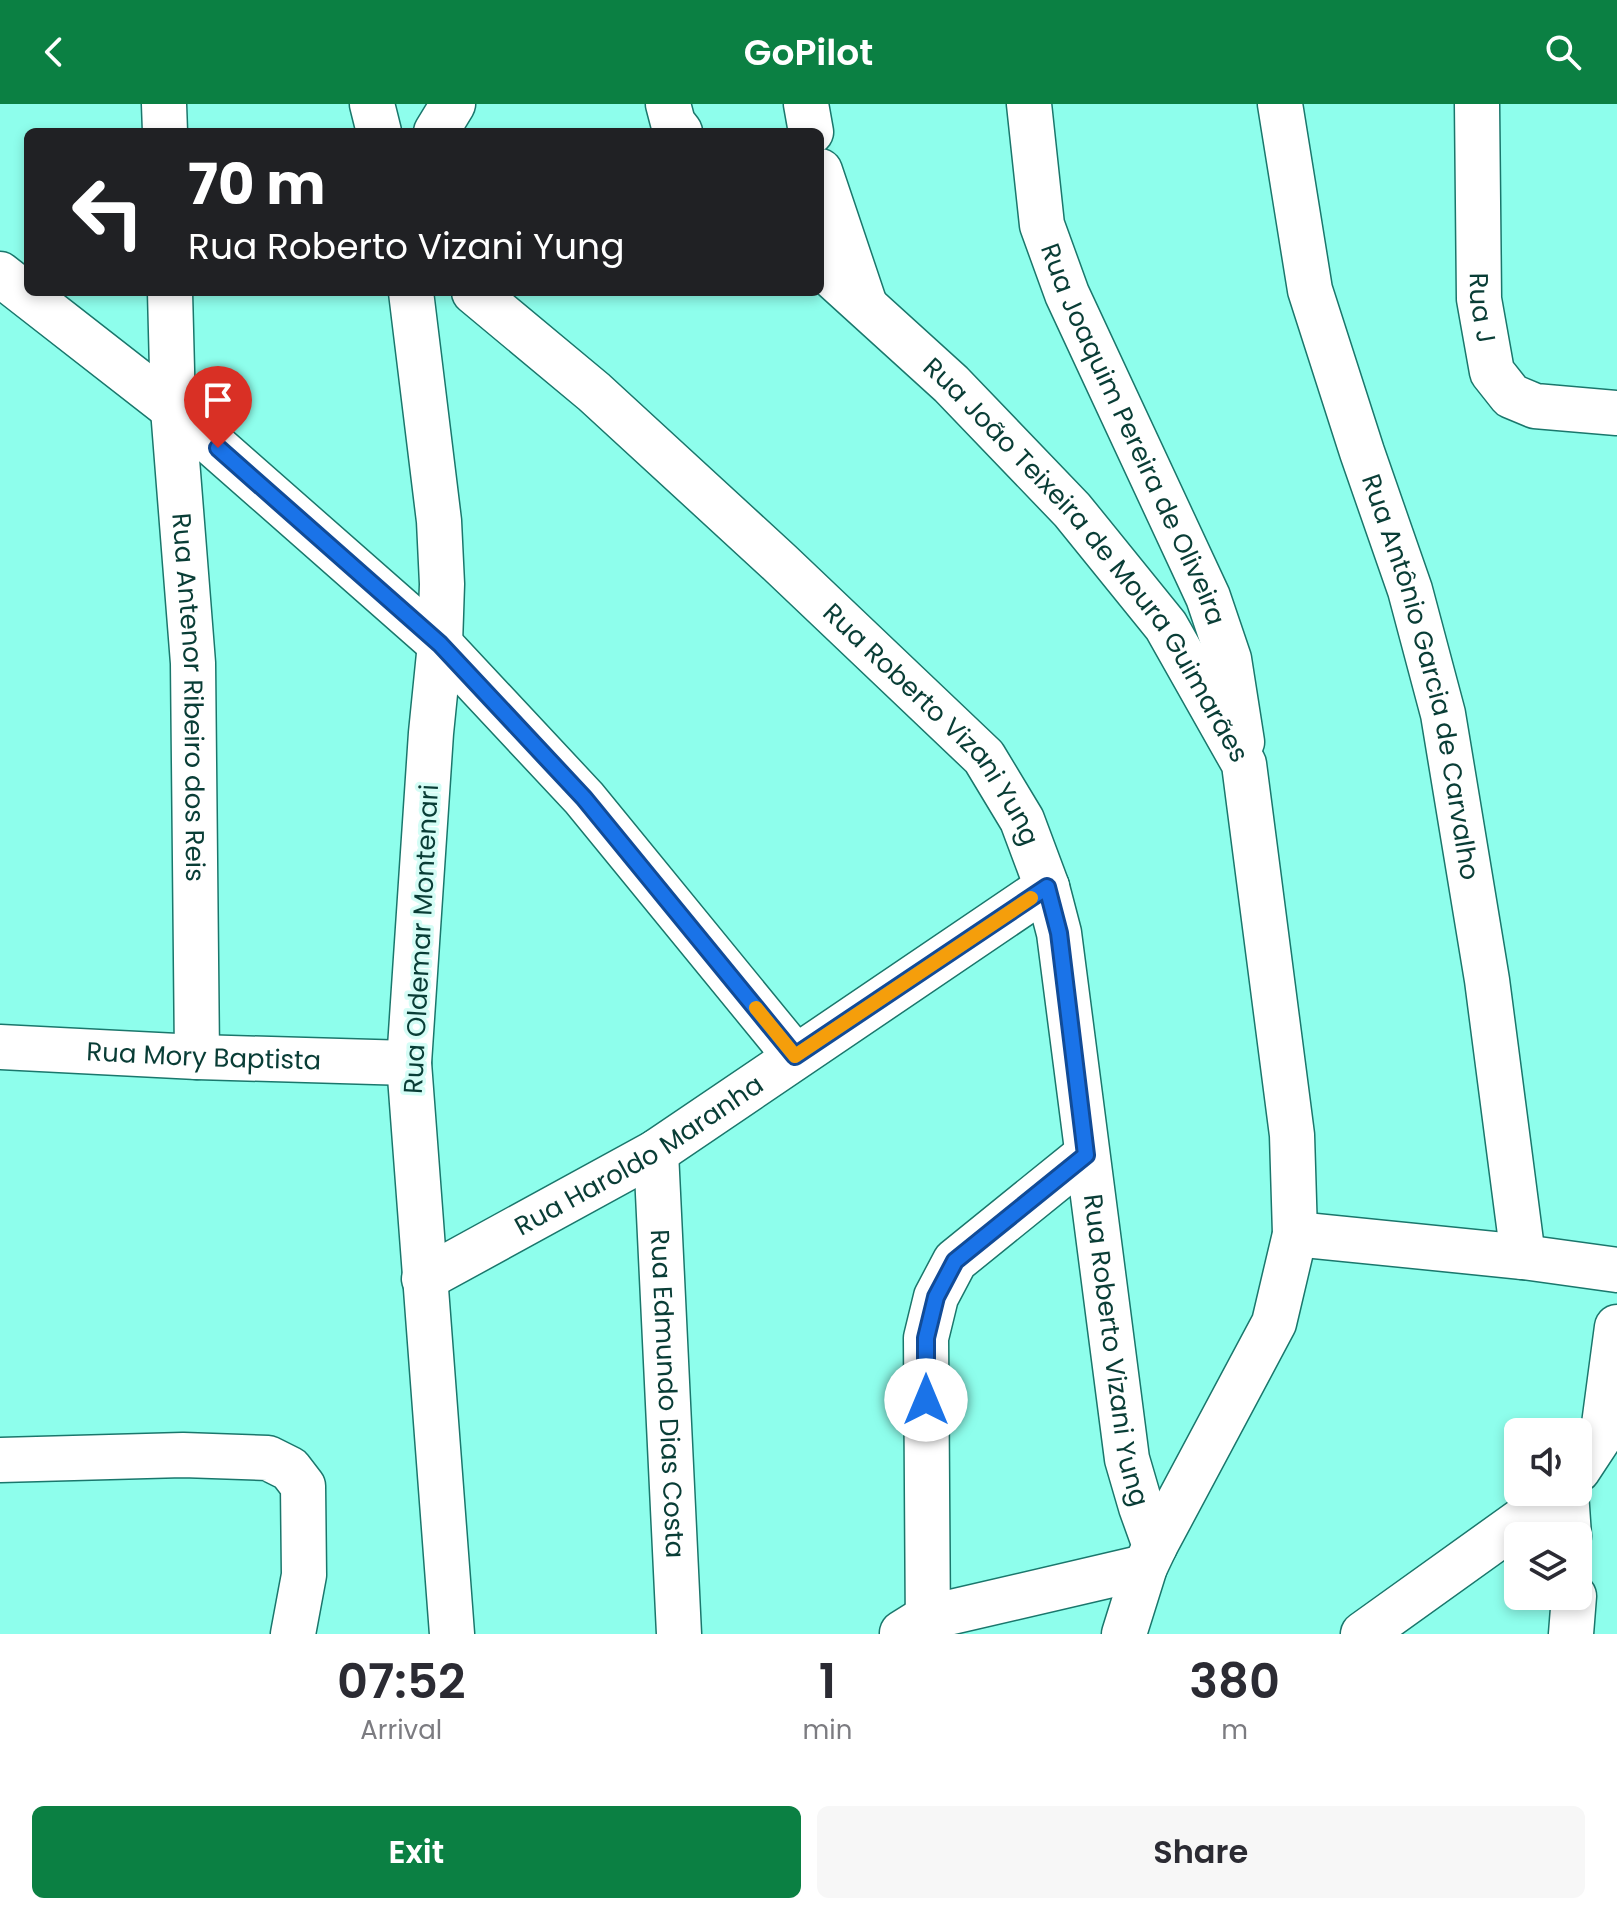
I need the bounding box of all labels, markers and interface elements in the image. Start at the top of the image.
text: GoPilot [744,27,873,78]
icon: back [32,30,76,74]
icon: search [1541,30,1585,74]
text: 70 m [188,145,326,224]
icon: left [56,160,160,264]
text: Rua Roberto Vizani Yung [188,221,625,272]
street label: Rua Joaquim Pereira de Oliveira [1032,238,1234,630]
street label: Rua J [1461,272,1505,346]
street label: Rua João Teixeira de Moura Guimarães [915,349,1257,769]
pin [184,366,252,448]
icon: arrive [196,378,240,422]
street label: Rua Antônio Garcia de Carvalho [1353,469,1488,883]
street label: Rua Antenor Ribeiro dos Reis [163,512,213,882]
street label: Rua Roberto Vizani Yung [815,595,1048,850]
street label: Rua Oldemar Montenari [395,783,447,1095]
street label: Rua Mory Baptista [86,1033,322,1079]
street label: Rua Haroldo Maranha [508,1067,770,1244]
street label: Rua Roberto Vizani Yung [1075,1192,1158,1510]
street label: Rua Edmundo Dias Costa [642,1228,693,1559]
position arrow [884,1358,968,1442]
map controls [1504,1418,1592,1610]
button: sound [1504,1418,1592,1506]
button: layers [1504,1522,1592,1610]
text: 07:52 [337,1648,465,1715]
text: 1 [819,1648,836,1715]
text: 380 [1189,1648,1280,1715]
text: Arrival [360,1712,442,1748]
text: min [802,1712,852,1748]
text: m [1221,1712,1248,1748]
button: Exit [32,1806,801,1898]
button: Share [817,1806,1585,1898]

